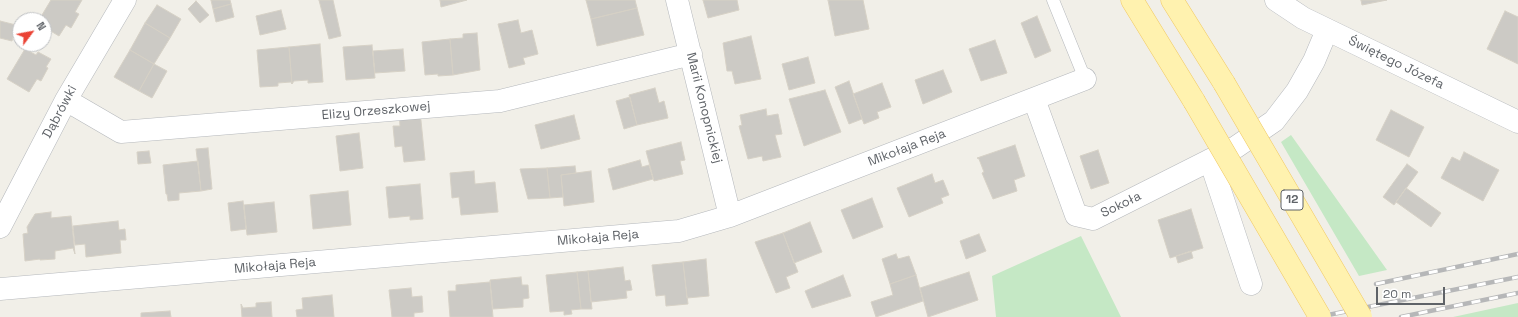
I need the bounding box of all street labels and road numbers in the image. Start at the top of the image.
street label: Świętego Józefa [1346,33,1446,93]
street label: Marii Konopnickiej [683,51,725,165]
street label: Dąbrówki [40,83,80,141]
street label: Elizy Orzeszkowej [321,98,431,124]
street label: Mikołaja Reja [866,126,948,170]
street label: Sokoła [1098,189,1144,221]
road number: 12 [1281,190,1303,210]
street label: Mikołaja Reja [556,227,640,249]
street label: Mikołaja Reja [233,255,317,277]

